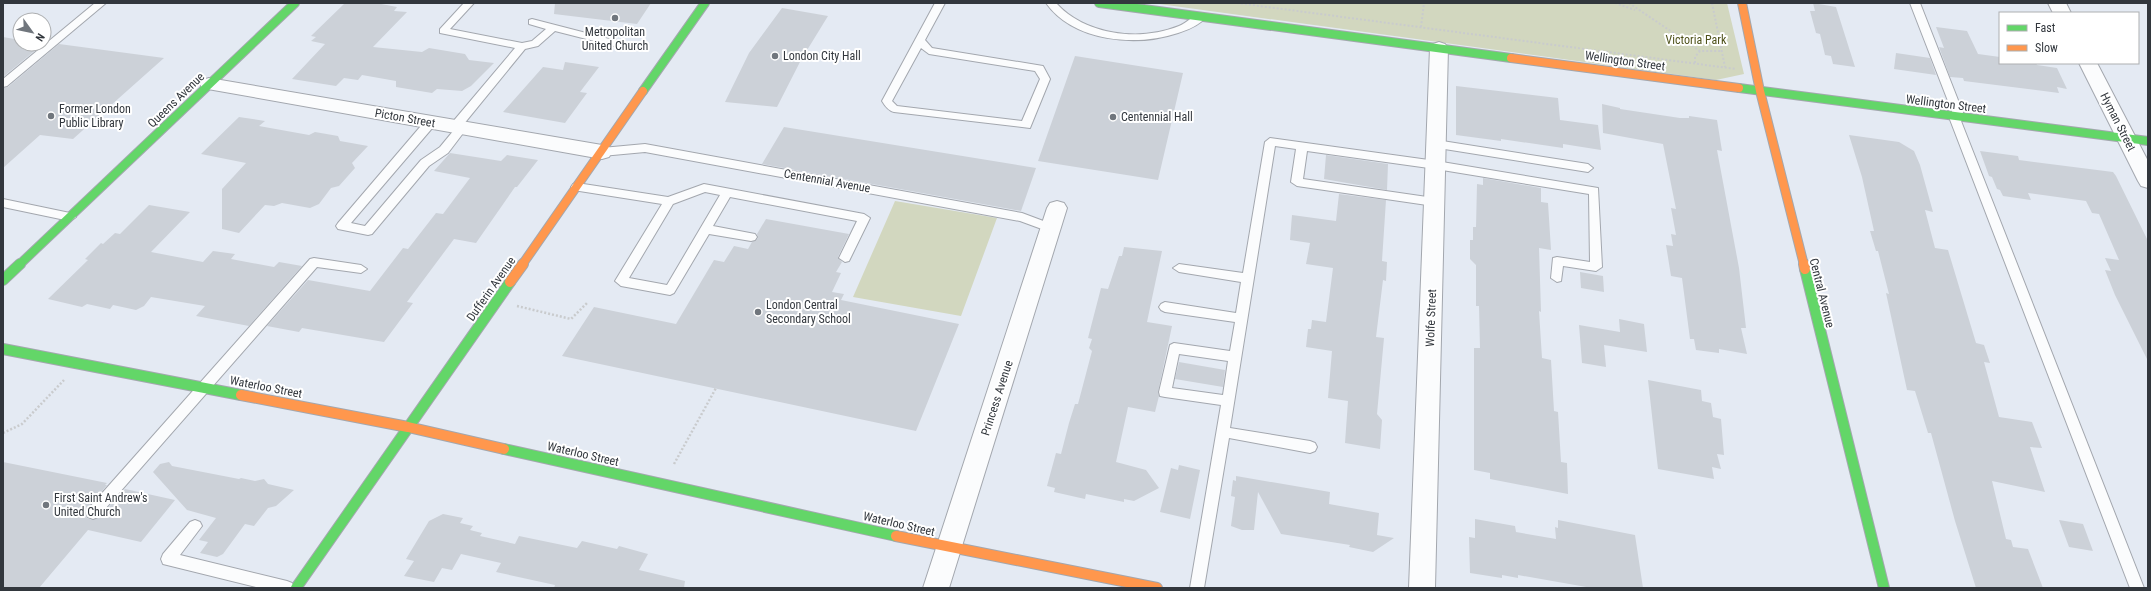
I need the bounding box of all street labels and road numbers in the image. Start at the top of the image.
street label: Wellington Street [1584,48,1666,74]
street label: Queens Avenue [145,69,207,130]
street label: Hyman Street [2097,90,2139,154]
street label: Wellington Street [1905,92,1987,116]
street label: Picton Street [374,106,437,130]
street label: Centennial Avenue [783,166,872,196]
street label: Dufferin Avenue [464,254,519,324]
street label: Central Avenue [1807,257,1837,330]
street label: Wolfe Street [1423,288,1439,347]
street label: Princess Avenue [978,358,1016,437]
street label: Waterloo Street [229,373,304,401]
street label: Waterloo Street [546,439,621,469]
street label: Waterloo Street [862,509,937,539]

